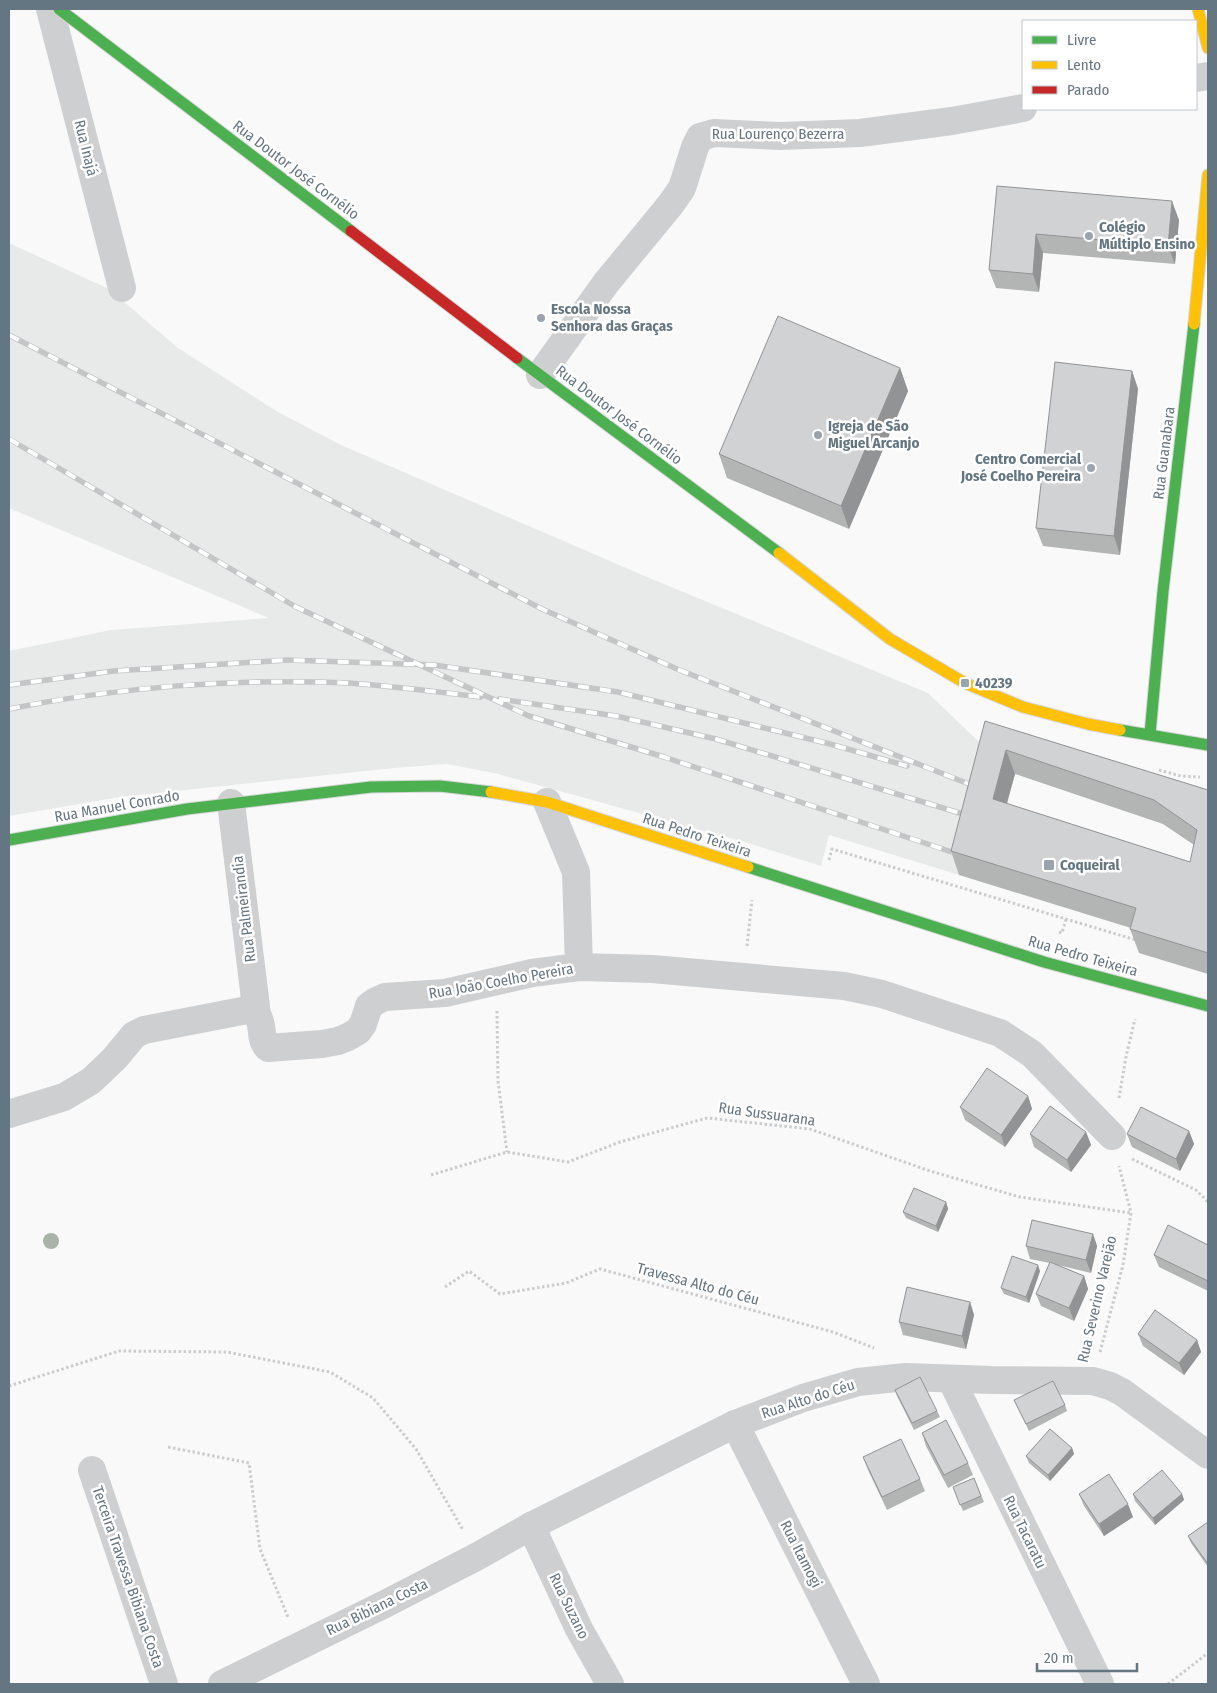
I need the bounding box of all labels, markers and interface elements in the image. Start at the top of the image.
legend [1022,20,1197,110]
text: Livre [1067,31,1096,49]
text: Lento [1067,56,1101,74]
text: Parado [1067,81,1110,99]
street label: Rua Doutor José Cornélio [229,117,363,223]
street label: Rua Inajá [70,118,102,178]
street label: Rua Lourenço Bezerra [712,125,844,143]
place label: Colégio Múltiplo Ensino [1099,218,1195,253]
marker: Colégio Múltiplo Ensino [1083,230,1095,242]
place label: Escola Nossa Senhora das Graças [551,300,673,336]
marker: Escola Nossa Senhora das Graças [535,312,547,324]
street label: Rua Doutor José Cornélio [552,362,686,468]
street label: Rua Guanabara [1149,406,1179,500]
place label: Igreja de São Miguel Arcanjo [828,417,919,452]
marker: Igreja de São Miguel Arcanjo [812,429,824,441]
place label: Centro Comercial José Coelho Pereira [960,450,1082,485]
marker: Centro Comercial José Coelho Pereira [1085,462,1097,474]
place label: 40239 [975,674,1013,692]
marker: 40239 [959,677,971,689]
street label: Rua Manuel Conrado [53,786,181,826]
street label: Rua Pedro Teixeira [640,809,754,861]
street label: Rua Palmeirandia [229,855,259,963]
place label: Coqueiral [1060,856,1120,874]
marker: Coqueiral [1042,858,1056,872]
street label: Rua Pedro Teixeira [1026,932,1140,980]
street label: Rua João Coelho Pereira [427,959,575,1003]
street label: Rua Sussuarana [718,1098,816,1130]
street label: Rua Severino Varejão [1074,1234,1120,1364]
street label: Travessa Alto do Céu [635,1259,761,1309]
street label: Rua Alto do Céu [759,1375,857,1423]
street label: Terceira Travessa Bibiana Costa [88,1484,168,1670]
street label: Rua Tacaratu [1000,1493,1050,1571]
street label: Rua Itamogi [776,1517,826,1591]
street label: Rua Suzano [545,1570,593,1642]
street label: Rua Bibiana Costa [323,1575,431,1639]
scale bar [1037,1640,1137,1672]
text: 20 m [1044,1649,1074,1667]

